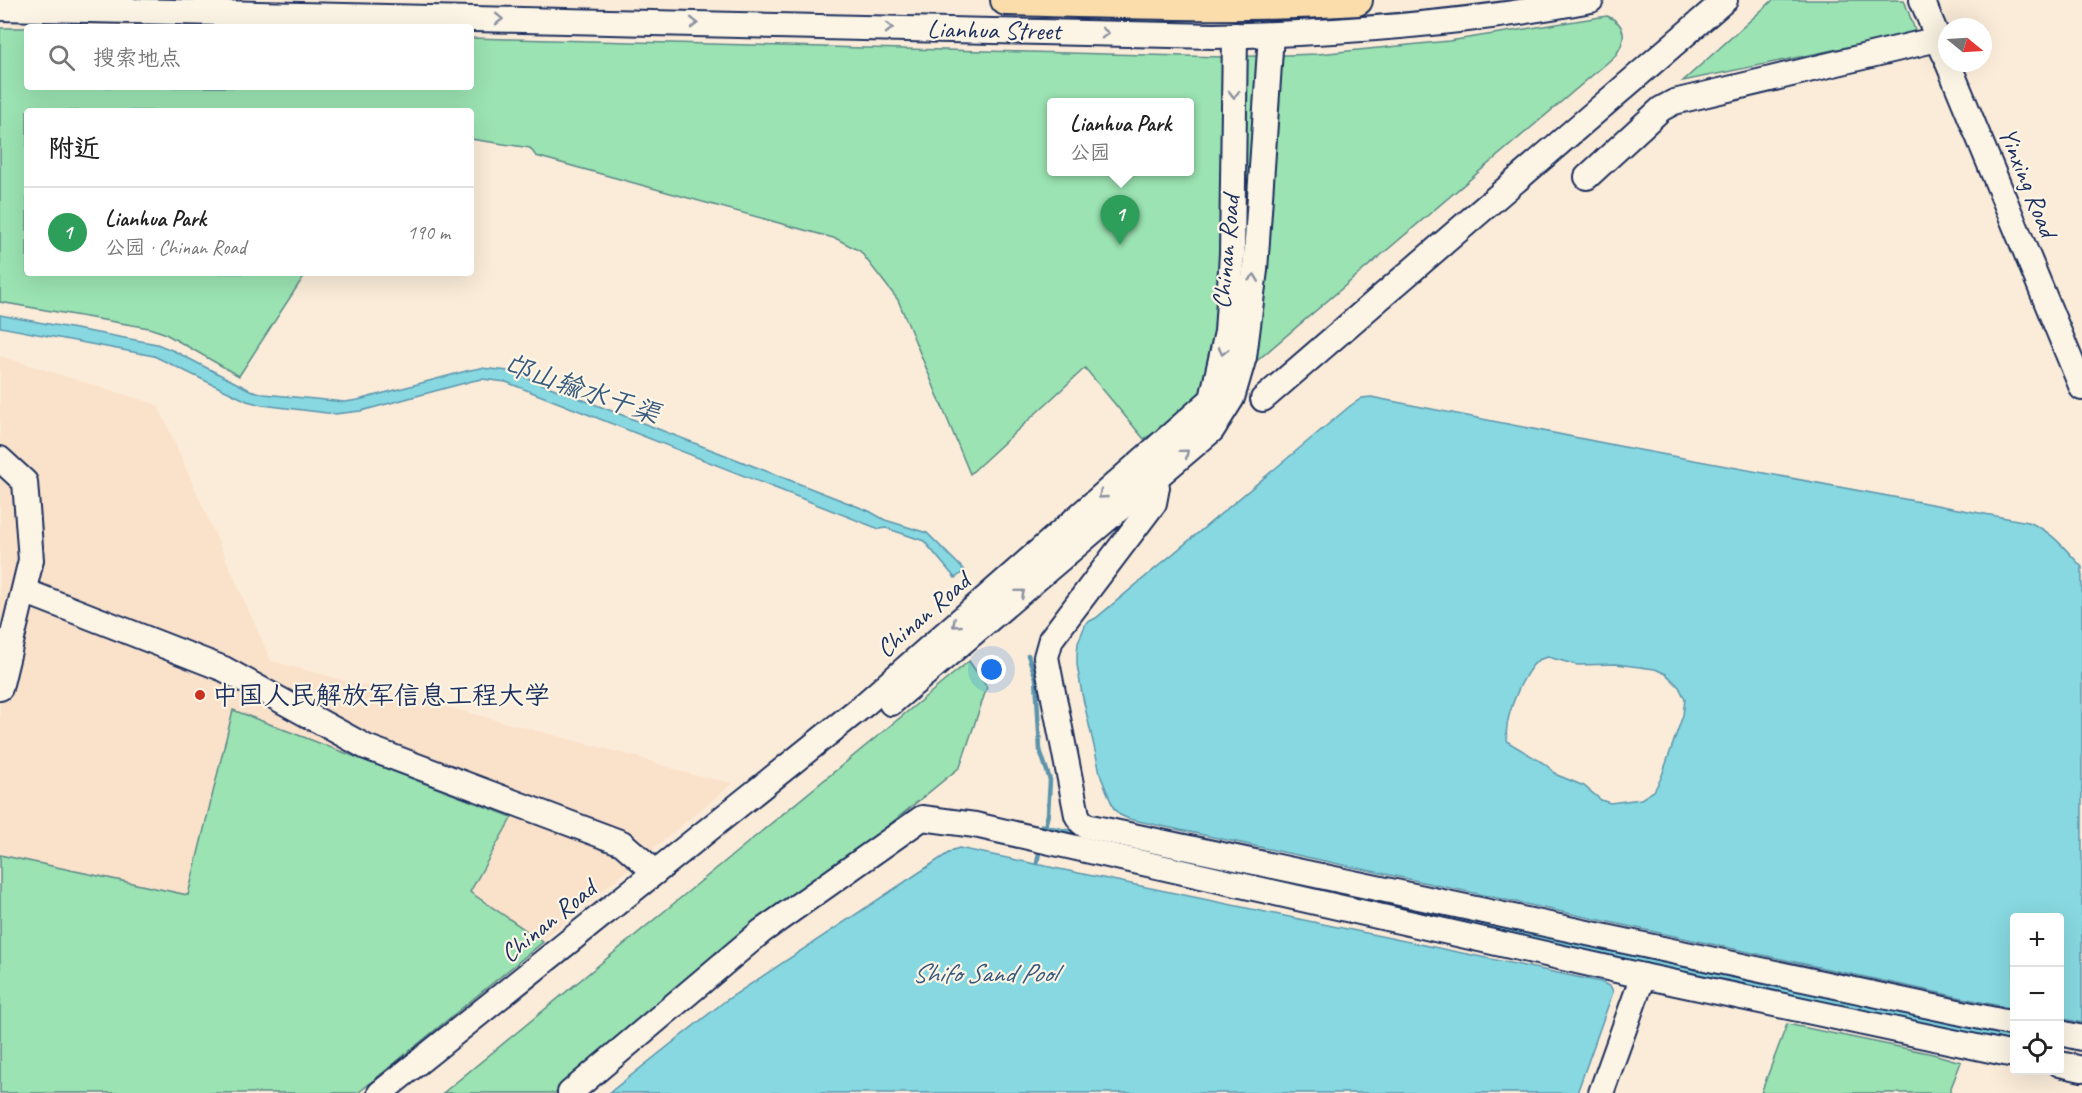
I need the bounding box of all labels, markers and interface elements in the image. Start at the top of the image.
street label: Lianhua Street [927,12,1063,48]
one-way arrow [495,13,504,25]
one-way arrow [690,17,699,29]
north arrow [1938,18,1992,72]
one-way arrow [885,21,894,34]
search box [24,24,474,90]
one-way arrow [1101,27,1110,39]
icon: search [45,41,78,74]
text: 搜索地点 [93,44,181,72]
one-way arrow [1228,89,1240,98]
popup [1047,98,1194,176]
text: Lianhua Park [1070,110,1171,138]
street label: Yinxing Road [1991,122,2066,245]
text: 附近 [48,132,100,165]
text: 公园 [1070,140,1110,165]
street label: Chinan Road [1205,190,1248,310]
pin: 1 [1100,196,1140,245]
text: Lianhua Park [105,205,206,233]
text: 1 [63,220,72,245]
text: 190 m [407,220,450,245]
text: 公园 · Chinan Road [105,235,246,260]
one-way arrow [1247,274,1260,283]
one-way arrow [1217,346,1230,356]
water label: 邙山输水干渠 [500,347,666,432]
one-way arrow [1178,449,1189,460]
one-way arrow [1098,488,1109,499]
street label: Chinan Road [869,563,980,665]
one-way arrow [1014,589,1025,600]
one-way arrow [952,617,963,628]
your location [977,655,1006,684]
place label: 中国人民解放军信息工程大学 [212,679,550,712]
marker: 中国人民解放军信息工程大学 [193,688,207,702]
street label: Chinan Road [493,870,606,970]
map controls [2010,913,2064,1075]
button: + [2010,913,2064,967]
water label: Shifo Sand Pool [912,956,1065,990]
button: − [2010,967,2064,1021]
button: locate [2010,1021,2064,1075]

